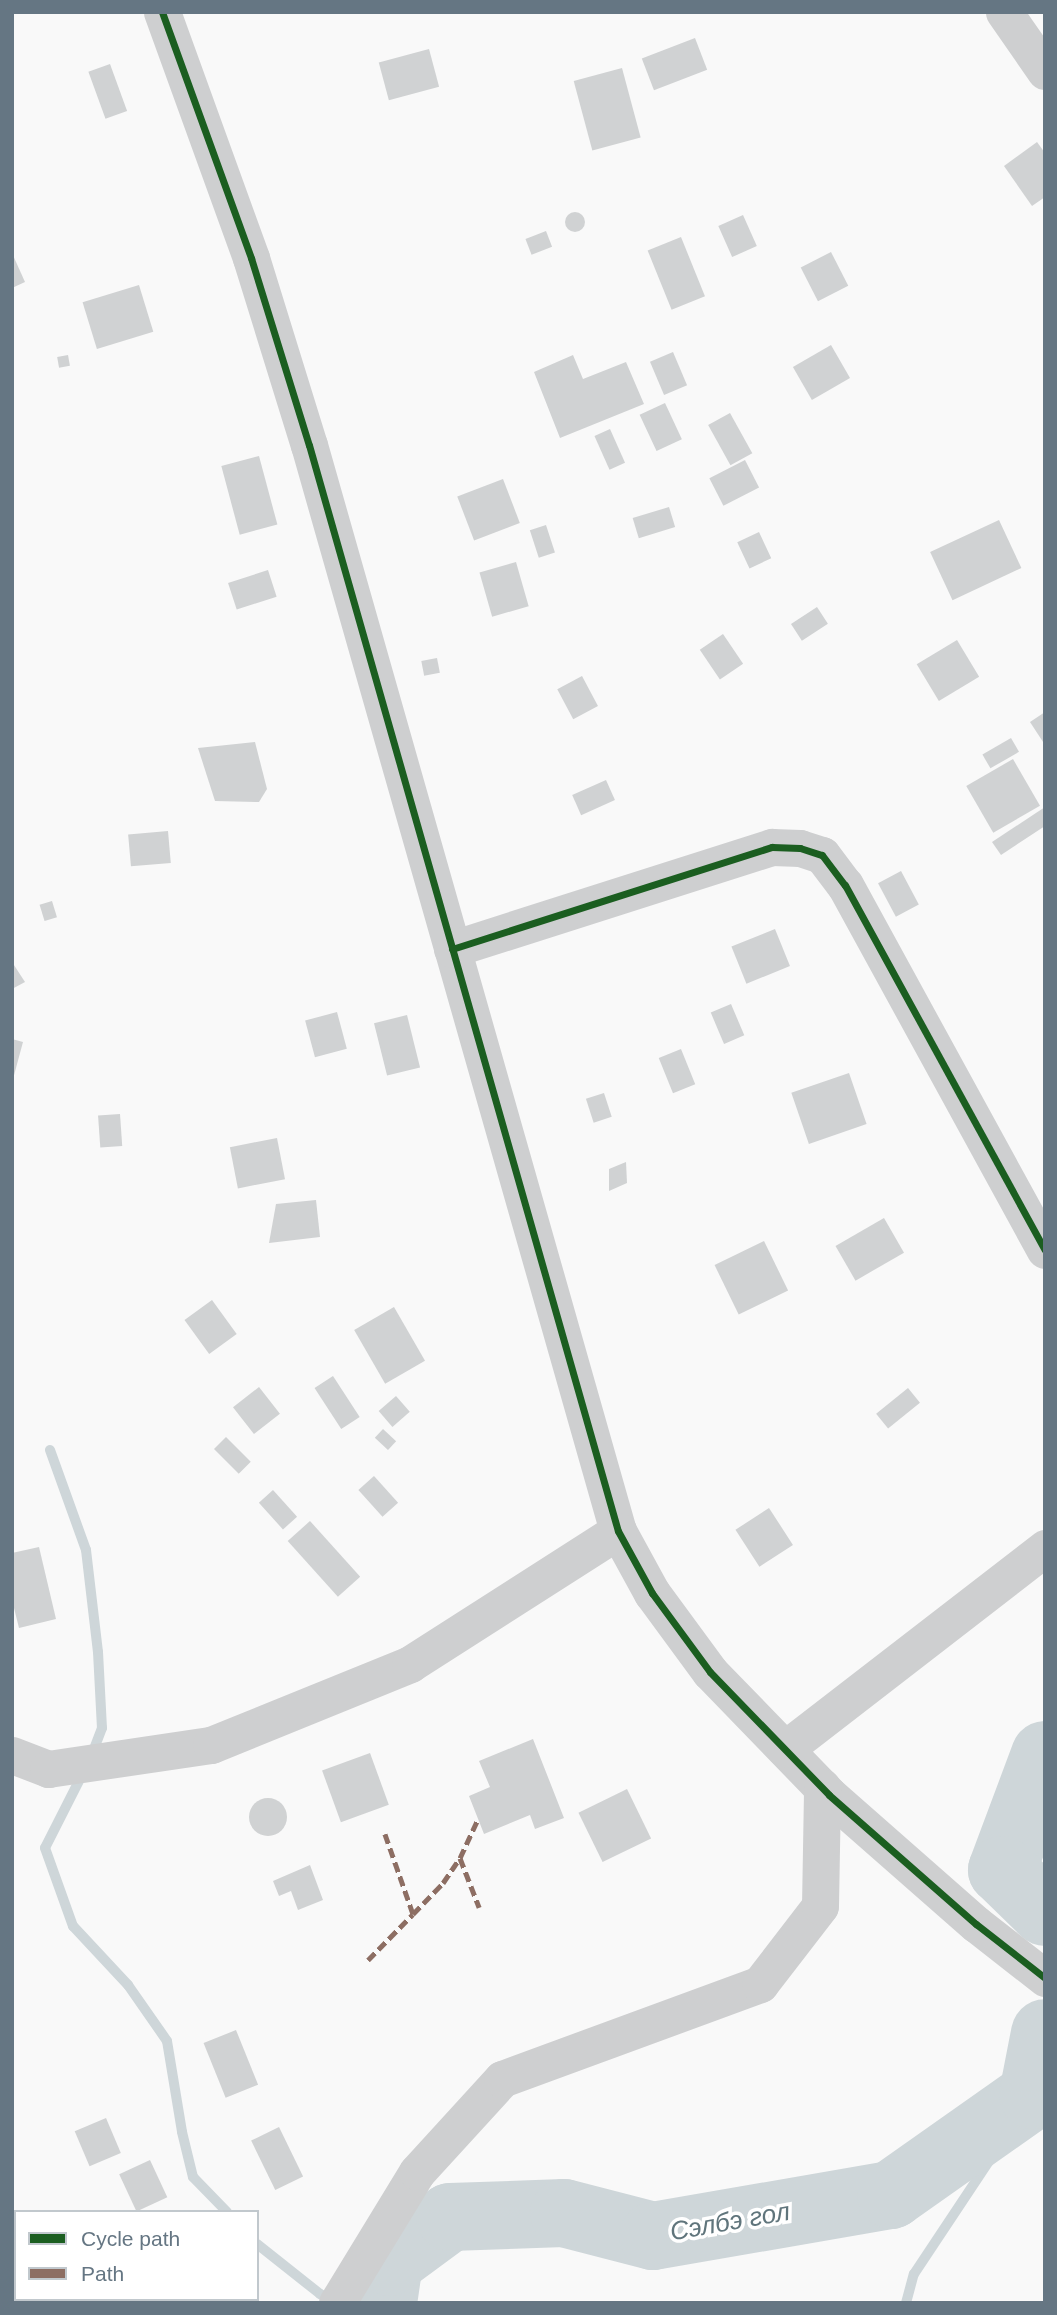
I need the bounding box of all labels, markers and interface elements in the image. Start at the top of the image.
water label: Сэлбэ гол [668,2196,792,2248]
legend [14,2210,259,2301]
text: Cycle path [81,2227,180,2250]
text: Path [81,2262,124,2285]

